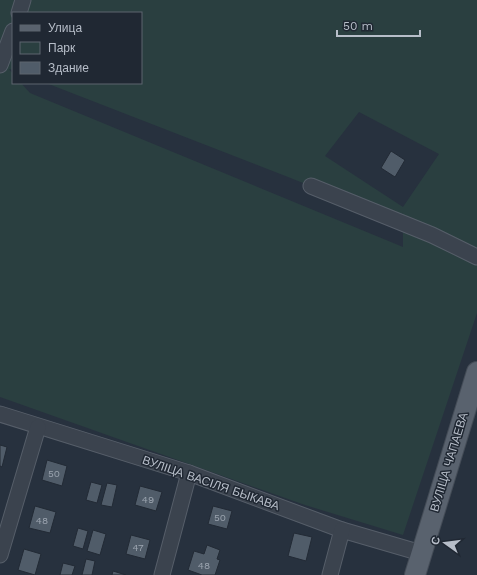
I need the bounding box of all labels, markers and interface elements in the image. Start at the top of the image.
legend [12,12,142,84]
scale bar [337,12,420,38]
text: 50 m [343,19,373,33]
text: Улица [48,21,82,35]
text: Парк [48,41,76,55]
text: Здание [48,61,89,75]
street label: ВУЛІЦА ЧАПАЕВА [427,411,471,513]
street label: ВУЛІЦА ВАСІЛЯ БЫКАВА [141,453,281,513]
house number: 50 [48,468,60,479]
house number: 49 [142,494,154,505]
house number: 50 [214,512,226,523]
house number: 48 [36,515,48,526]
north arrow [425,523,465,563]
text: С [429,535,443,546]
house number: 47 [132,542,144,553]
house number: 48 [198,560,210,571]

